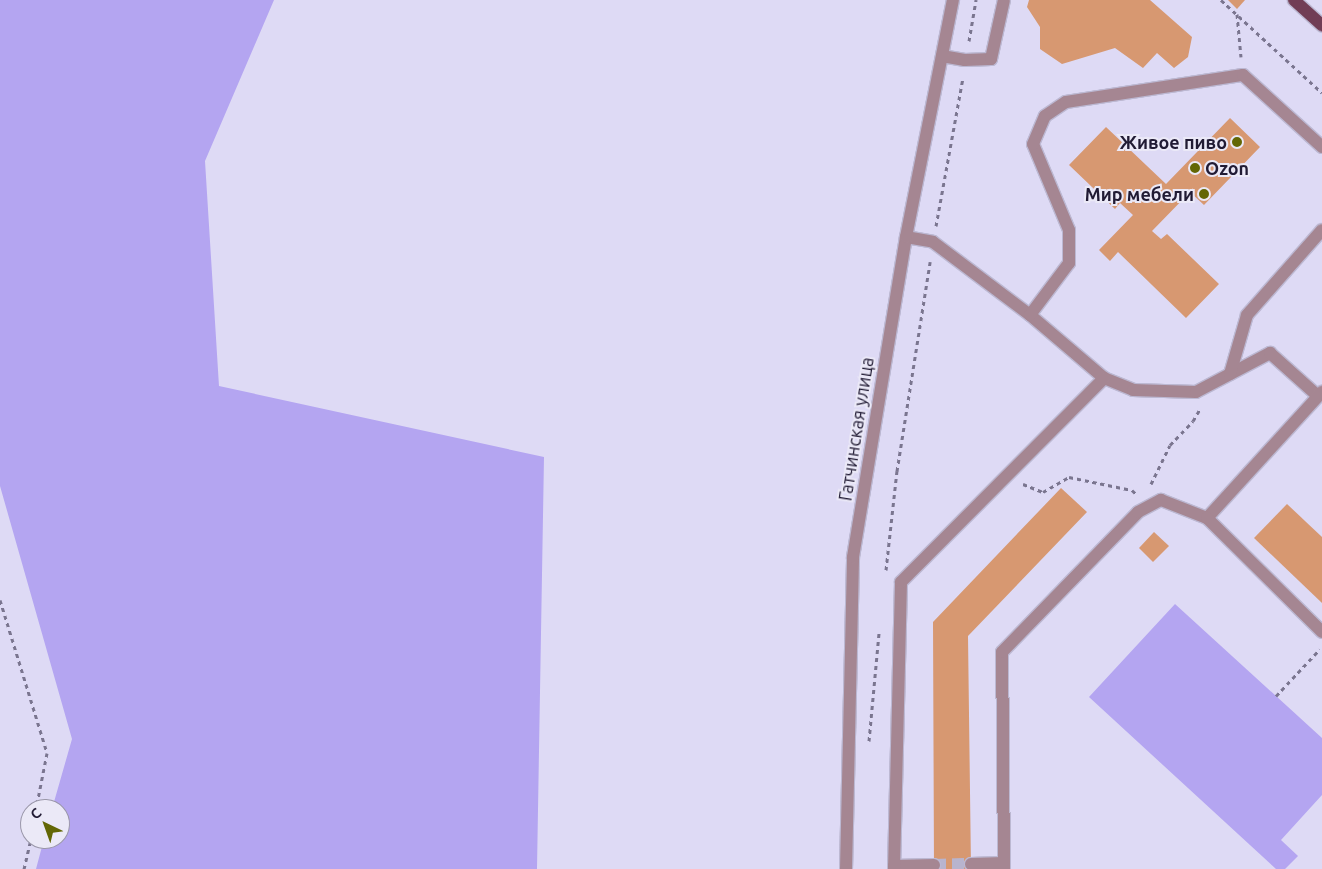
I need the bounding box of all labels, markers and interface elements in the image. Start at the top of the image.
place label: Живое пиво [1120,131,1227,153]
marker: Живое пиво [1231,136,1243,148]
place label: Ozon [1205,157,1249,179]
marker: Ozon [1189,162,1201,174]
place label: Мир мебели [1085,183,1194,205]
marker: Мир мебели [1198,188,1210,200]
street label: Гатчинская улица [834,356,878,502]
north arrow [20,799,70,849]
text: С [27,805,44,823]

